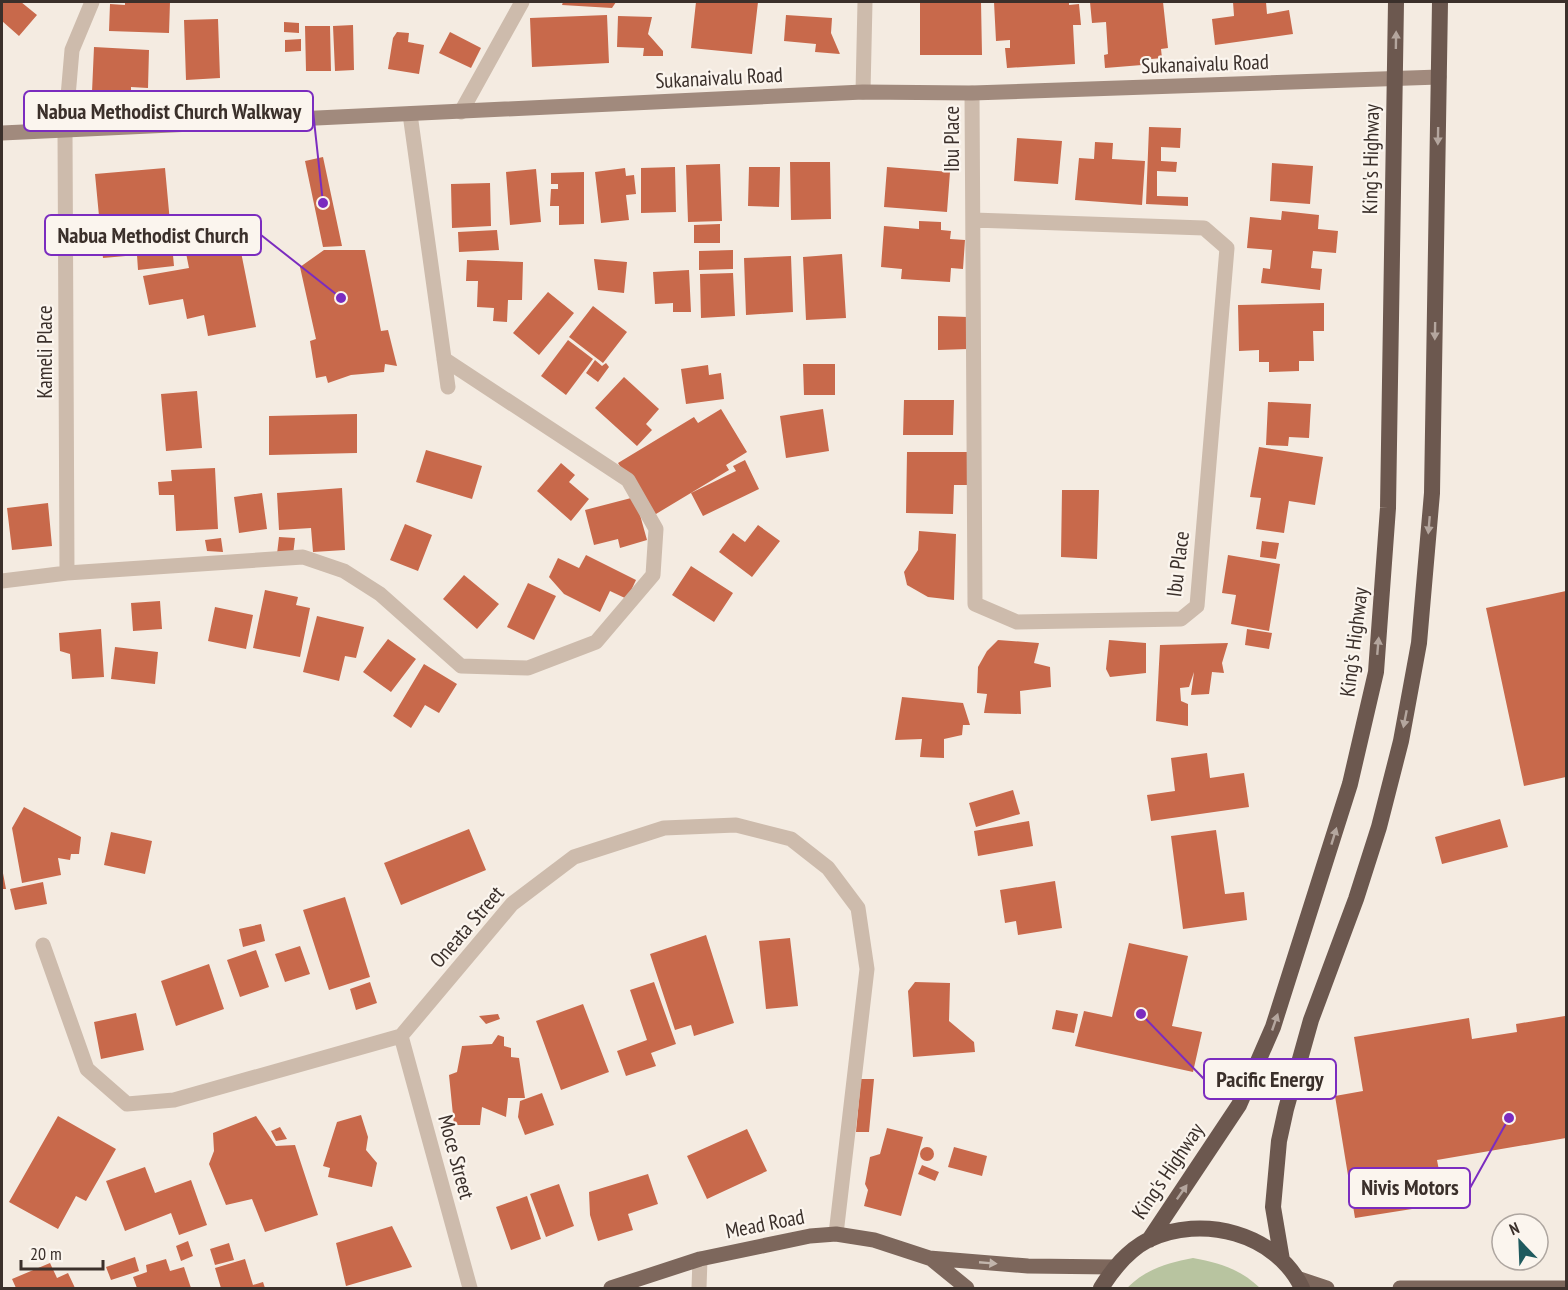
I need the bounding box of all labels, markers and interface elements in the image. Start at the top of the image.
one-way arrow [1391,30,1401,49]
street label: Sukanaivalu Road [1141,48,1269,79]
street label: Sukanaivalu Road [655,61,783,94]
callout: Nabua Methodist Church Walkway [24,91,313,131]
text: Nabua Methodist Church Walkway [37,97,302,125]
street label: King's Highway [1356,104,1385,214]
street label: Ibu Place [938,106,965,172]
one-way arrow [1433,126,1443,145]
callout: Nabua Methodist Church [45,215,261,255]
text: Nabua Methodist Church [57,221,249,249]
street label: Kameli Place [31,305,58,399]
one-way arrow [1430,321,1440,340]
one-way arrow [1425,516,1434,535]
street label: Ibu Place [1160,529,1195,598]
street label: King's Highway [1333,585,1374,698]
one-way arrow [1373,637,1383,656]
one-way arrow [1400,709,1409,728]
one-way arrow [1330,827,1339,845]
street label: Oneata Street [424,880,510,973]
one-way arrow [1271,1013,1280,1031]
callout: Pacific Energy [1204,1059,1336,1099]
text: Pacific Energy [1216,1065,1325,1093]
street label: Moce Street [432,1112,481,1202]
street label: King's Highway [1126,1117,1210,1224]
callout: Nivis Motors [1349,1168,1470,1208]
text: Nivis Motors [1361,1173,1459,1201]
one-way arrow [1176,1184,1187,1200]
street label: Mead Road [723,1203,807,1244]
north arrow [1490,1212,1550,1272]
text: N [1506,1217,1522,1239]
scale bar [21,1233,104,1271]
text: 20 m [30,1242,62,1265]
one-way arrow [978,1258,997,1268]

